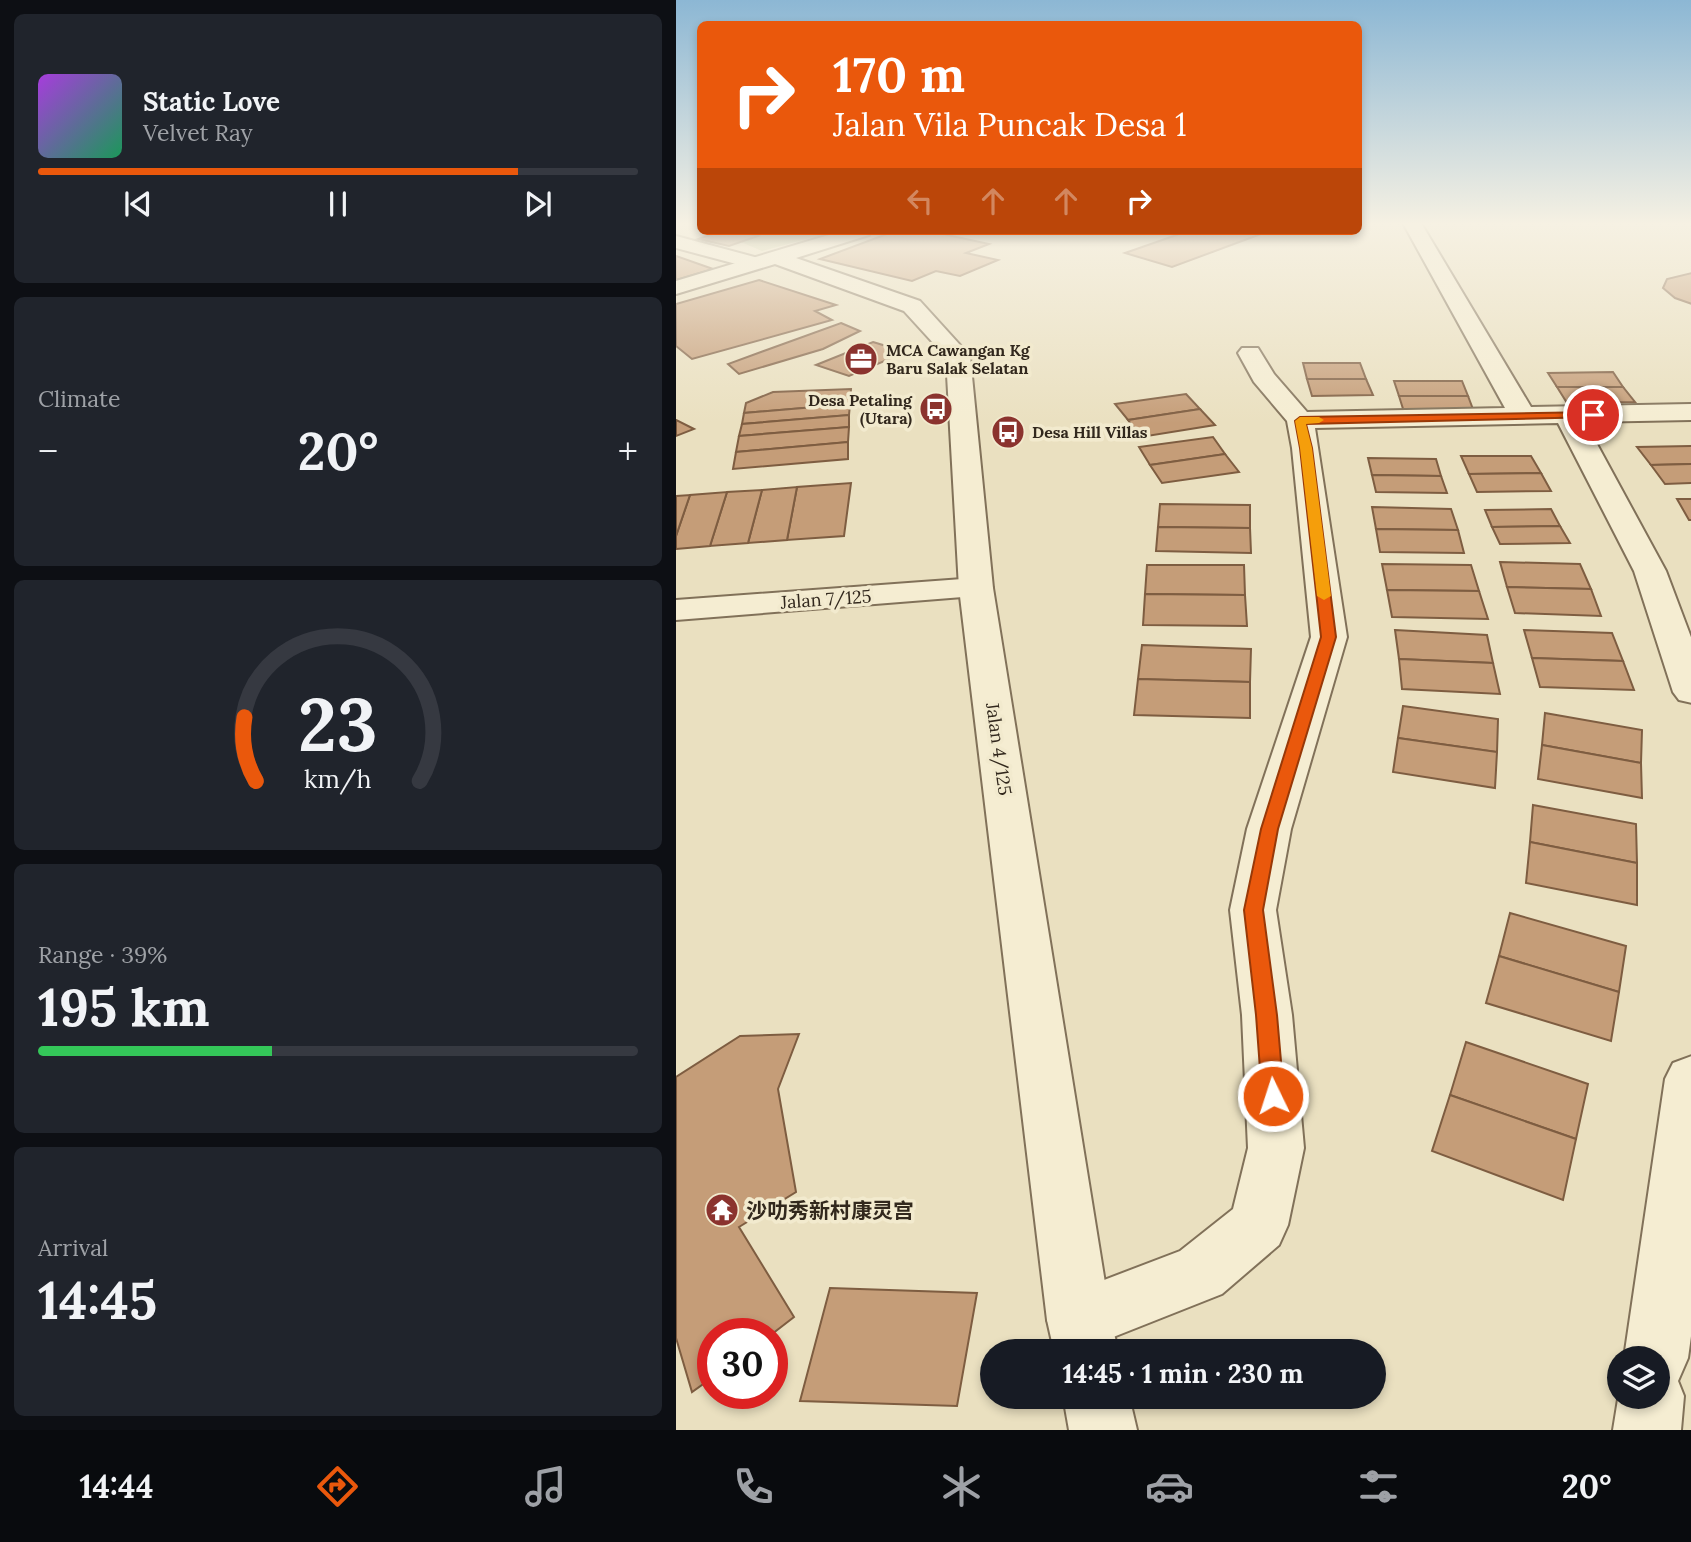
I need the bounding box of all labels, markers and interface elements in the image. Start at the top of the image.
text: 170 m [833,43,965,105]
icon: right [718,49,809,140]
text: Static Love [143,85,280,118]
text: Jalan Vila Puncak Desa 1 [833,104,1187,145]
text: Velvet Ray [143,118,253,147]
icon: left [901,182,939,220]
icon: ahead [974,182,1012,220]
icon: ahead [1047,182,1085,220]
icon: right [1120,182,1158,220]
icon: previous [119,185,157,223]
icon: pause [319,185,357,223]
icon: next [519,185,557,223]
office icon: MCA Cawangan Kg Baru Salak Selatan [842,340,880,378]
place label: MCA Cawangan Kg Baru Salak Selatan [886,340,1031,378]
text: Climate [38,384,120,413]
pin [1563,385,1623,445]
place label: Desa Petaling (Utara) [808,390,913,429]
bus stop icon: Desa Petaling (Utara) [917,390,955,428]
icon: arrive [1574,396,1612,434]
bus stop icon: Desa Hill Villas [989,413,1027,451]
text: 20° [298,418,378,484]
place label: Desa Hill Villas [1032,422,1148,442]
text: − [38,427,58,475]
text: + [618,427,638,475]
street label: Jalan 7/125 [779,584,872,614]
text: 23 [298,678,378,771]
street label: Jalan 4/125 [981,700,1017,797]
text: km/h [304,763,372,795]
text: Range · 39% [38,940,167,969]
text: 195 km [38,974,210,1040]
position arrow [1236,1059,1310,1133]
temple icon: 沙叻秀新村康灵宫 [703,1191,741,1229]
place label: 沙叻秀新村康灵宫 [746,1197,914,1224]
text: Arrival [38,1233,108,1262]
text: 14:45 [38,1267,157,1333]
speed limit sign: 30 [697,1318,788,1409]
map controls [1607,1346,1670,1409]
button: layers [1607,1346,1670,1409]
text: 14:45 · 1 min · 230 m [1063,1357,1303,1390]
icon: directions [313,1462,362,1511]
icon: music [521,1462,570,1511]
icon: phone [729,1462,778,1511]
icon: climate [937,1462,986,1511]
icon: car [1145,1462,1194,1511]
icon: filters [1354,1462,1403,1511]
text: 14:44 [80,1466,153,1507]
text: 20° [1562,1466,1611,1507]

